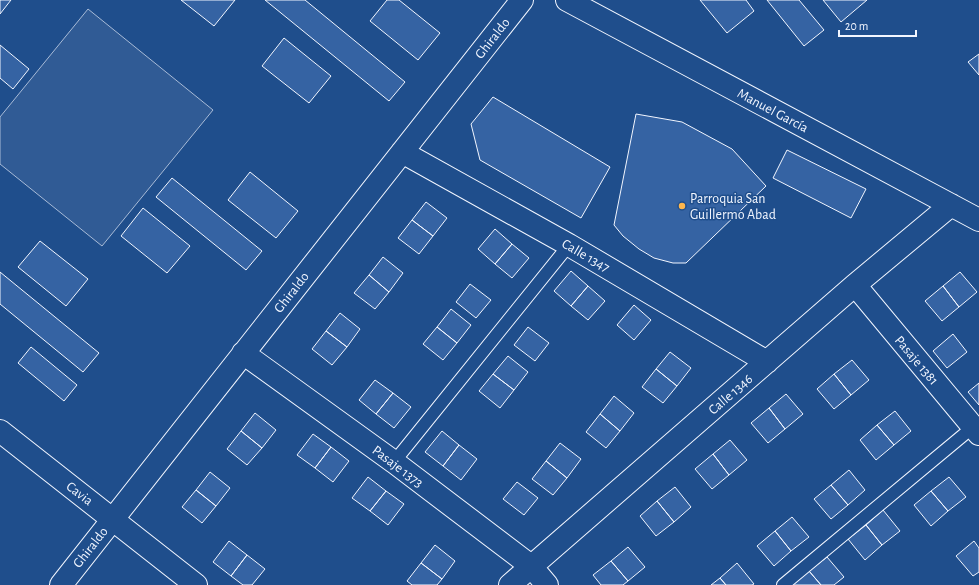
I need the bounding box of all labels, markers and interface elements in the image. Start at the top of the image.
scale bar [839,12,916,38]
street label: Ghiraldo [473,16,513,62]
text: 20 m [845,20,868,32]
street label: Manuel García [735,86,811,136]
place label: Parroquia San Guillermo Abad [690,192,776,222]
marker: Parroquia San Guillermo Abad [677,201,687,211]
street label: Calle 1347 [559,237,612,275]
street label: Ghiraldo [272,270,312,316]
street label: Pasaje 1381 [892,333,941,388]
street label: Calle 1346 [706,372,755,418]
street label: Pasaje 1373 [369,443,426,490]
street label: Cavia [64,479,96,509]
street label: Ghiraldo [71,525,111,571]

